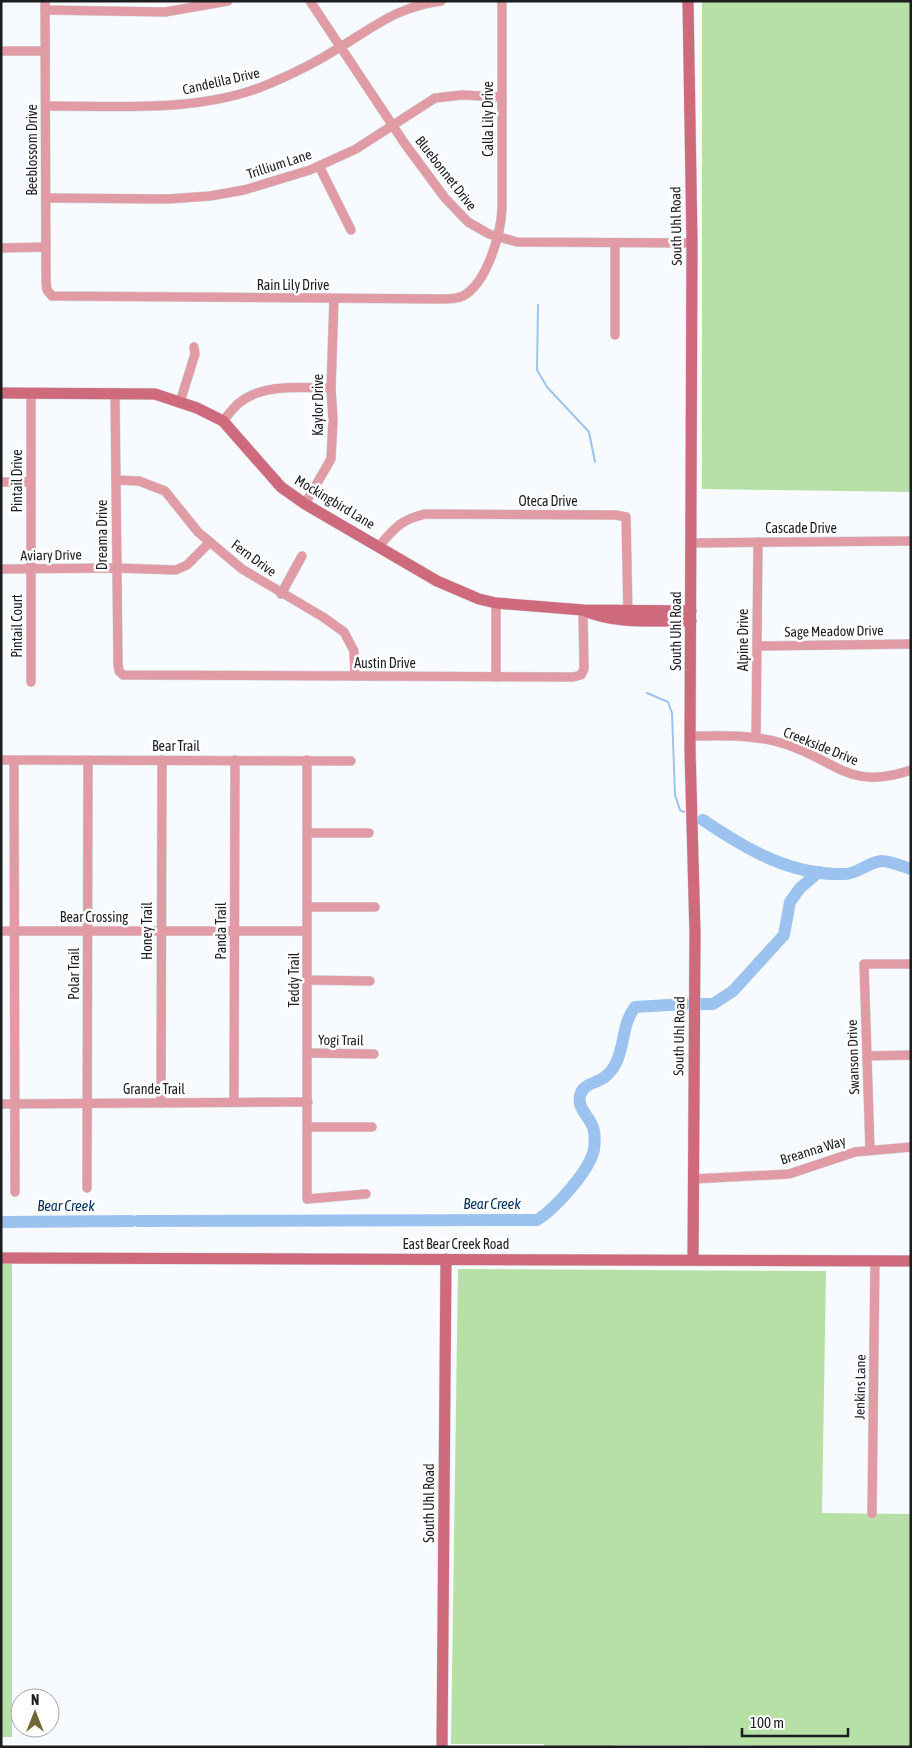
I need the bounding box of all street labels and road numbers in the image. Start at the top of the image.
street label: Candelila Drive [181,64,261,98]
street label: Calla Lily Drive [480,81,496,157]
street label: Beeblossom Drive [24,104,40,196]
street label: Bluebonnet Drive [412,133,480,213]
street label: Trillium Lane [245,146,313,182]
street label: South Uhl Road [667,186,685,266]
street label: Rain Lily Drive [257,277,329,293]
street label: Kaylor Drive [310,374,326,436]
street label: Pintail Drive [9,449,25,513]
street label: Mockingbird Lane [292,472,378,532]
street label: Oteca Drive [518,493,578,509]
street label: Dreama Drive [94,500,110,570]
street label: Cascade Drive [765,520,837,536]
street label: Fern Drive [228,536,280,580]
street label: Aviary Drive [20,546,82,564]
street label: South Uhl Road [668,591,684,671]
street label: Pintail Court [9,594,25,658]
street label: Alpine Drive [735,609,751,671]
street label: Sage Meadow Drive [784,622,884,640]
street label: Austin Drive [354,655,416,671]
street label: Creekside Drive [781,724,861,768]
street label: Bear Trail [152,738,200,754]
street label: Honey Trail [139,902,155,960]
street label: Panda Trail [213,902,229,960]
street label: Bear Crossing [60,909,128,925]
street label: Polar Trail [66,948,82,1000]
street label: Teddy Trail [286,952,302,1008]
street label: South Uhl Road [670,996,688,1076]
street label: Swanson Drive [844,1019,862,1095]
street label: Yogi Trail [318,1032,364,1048]
street label: Grande Trail [123,1081,185,1097]
street label: Breanna Way [778,1132,848,1168]
street label: East Bear Creek Road [403,1236,509,1252]
street label: Jenkins Lane [851,1354,869,1420]
street label: South Uhl Road [421,1463,437,1543]

